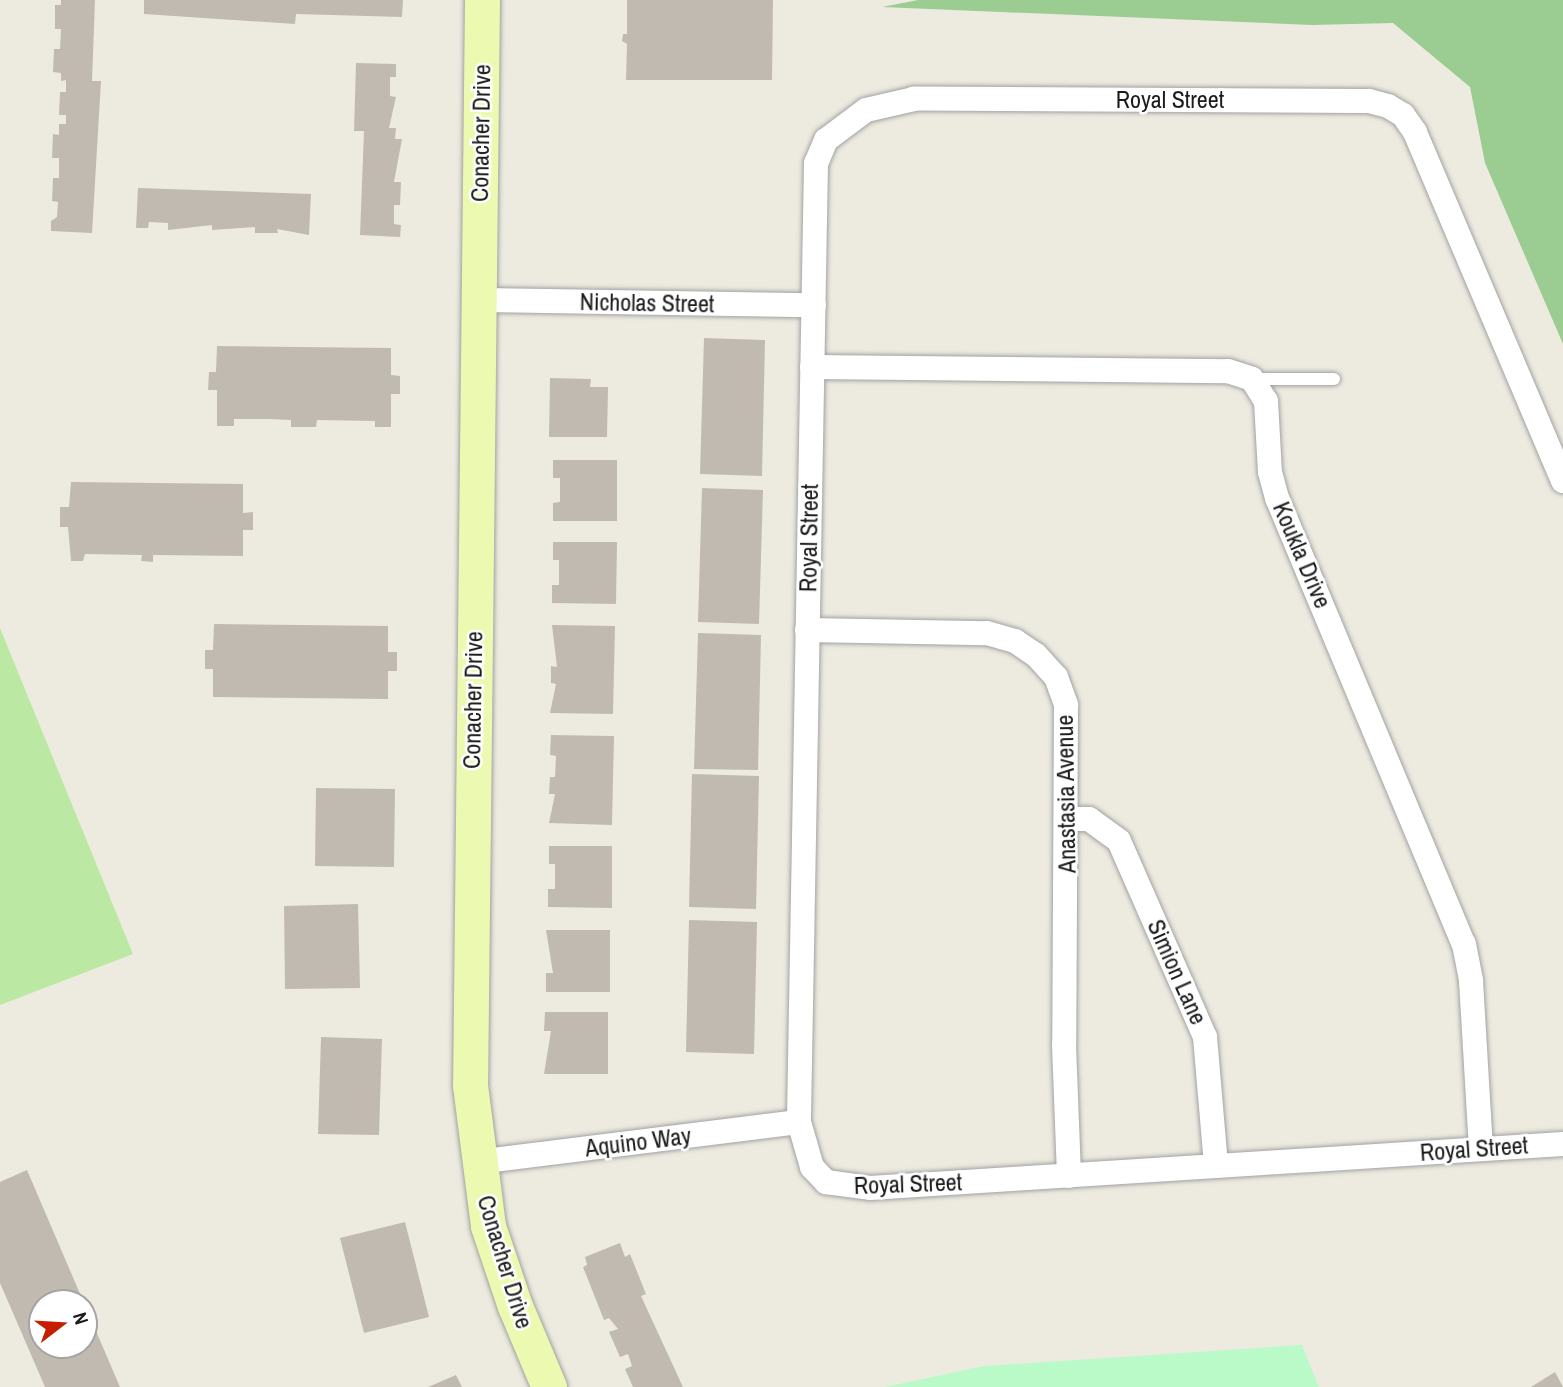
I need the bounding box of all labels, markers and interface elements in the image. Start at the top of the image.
street label: Conacher Drive [465,64,497,202]
street label: Royal Street [1116,86,1224,114]
street label: Nicholas Street [579,287,715,319]
street label: Royal Street [794,484,824,592]
street label: Koukla Drive [1267,498,1337,612]
street label: Conacher Drive [457,631,489,769]
street label: Anastasia Avenue [1050,714,1082,874]
street label: Simion Lane [1141,915,1213,1029]
street label: Aquino Way [583,1121,693,1163]
street label: Royal Street [1419,1131,1529,1167]
street label: Royal Street [853,1168,963,1200]
street label: Conacher Drive [471,1192,539,1332]
north arrow [28,1289,98,1359]
text: N [67,1309,95,1328]

